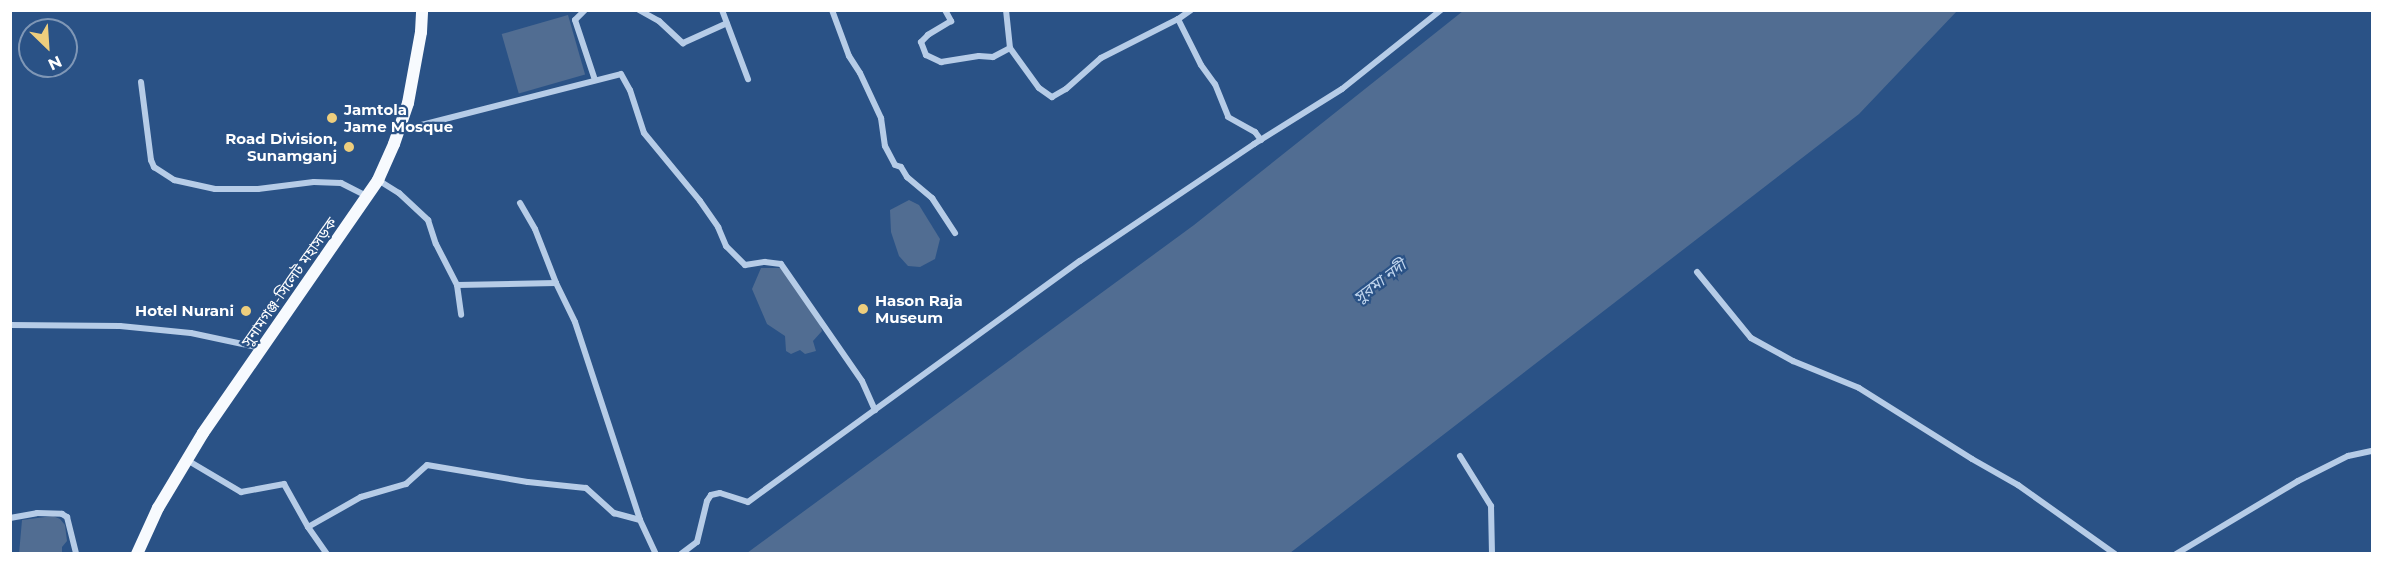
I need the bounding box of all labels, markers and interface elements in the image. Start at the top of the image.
north arrow [18,18,78,78]
text: N [45,52,65,74]
place label: Jamtola Jame Mosque [344,100,453,135]
marker: Jamtola Jame Mosque [325,111,339,125]
place label: Road Division, Sunamganj [225,129,337,164]
marker: Road Division, Sunamganj [342,140,356,154]
street label: সুনামগঞ্জ-সিলেট মহাসড়ক [238,214,340,350]
water label: সুরমা নদী [1350,256,1410,308]
place label: Hason Raja Museum [875,291,963,326]
place label: Hotel Nurani [135,302,234,320]
marker: Hason Raja Museum [856,302,870,316]
marker: Hotel Nurani [239,304,253,318]

